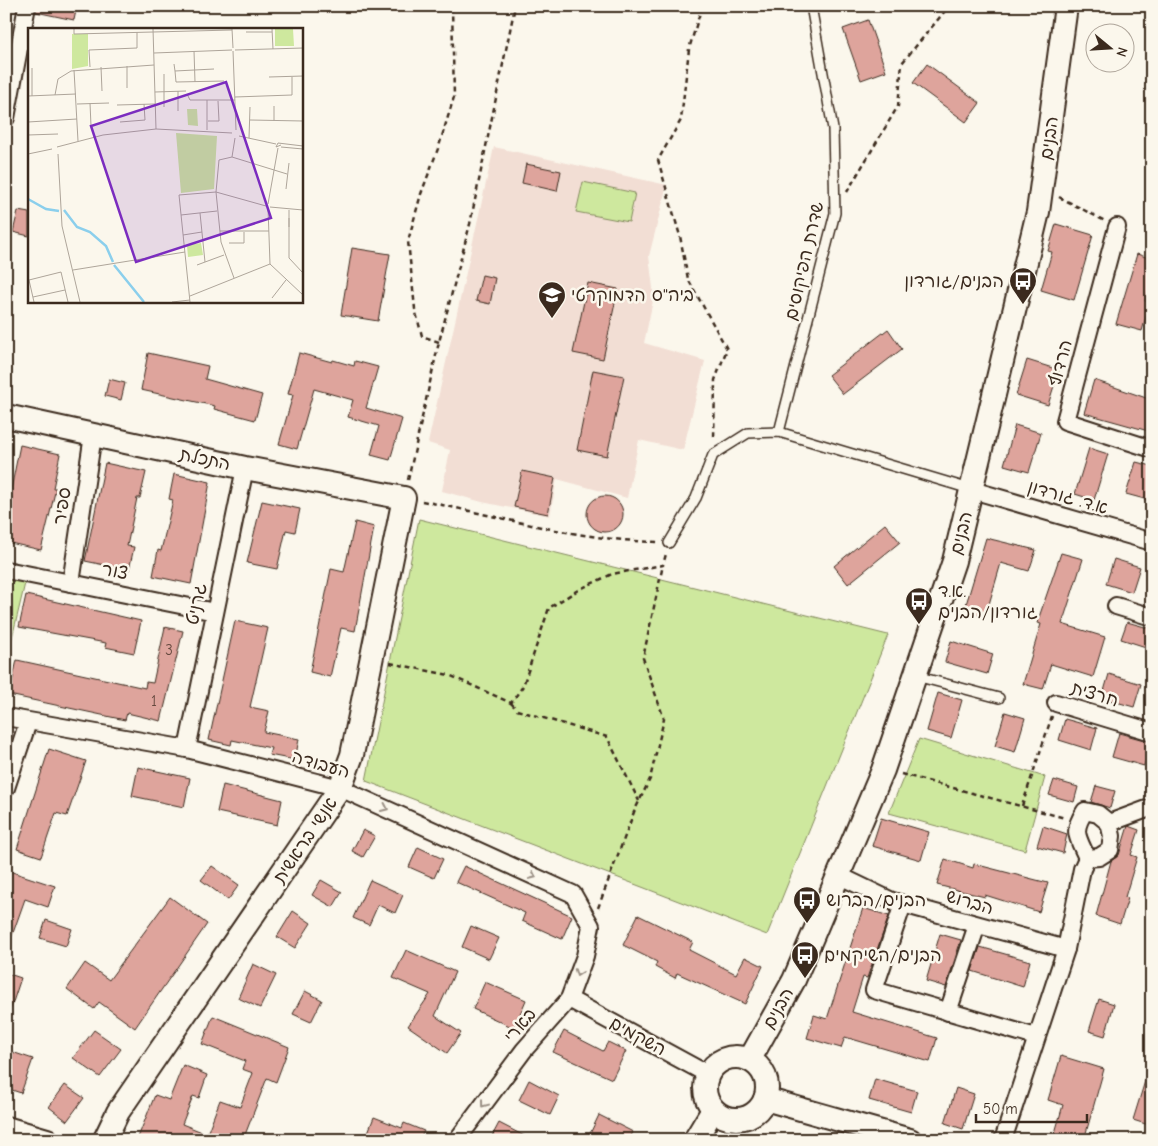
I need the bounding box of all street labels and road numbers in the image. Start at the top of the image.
street label: הבנים [1036,115,1063,161]
street label: שדרת הפיקוסים [781,200,828,323]
street label: הרדוף [1044,338,1077,389]
street label: התכלת [176,444,232,475]
street label: א.ד. גורדון [1025,476,1110,519]
street label: ספיר [49,486,76,526]
street label: הבנים [946,509,977,557]
street label: צור [100,559,130,584]
street label: גרניט [182,581,211,627]
street label: חרצית [1068,677,1121,712]
street label: העבודה [289,746,353,783]
street label: אנשי בראשית [268,793,342,888]
street label: הברוש [944,886,996,919]
street label: הבנים [759,984,798,1033]
street label: בארי [500,1004,541,1047]
street label: השקמים [606,1012,669,1060]

